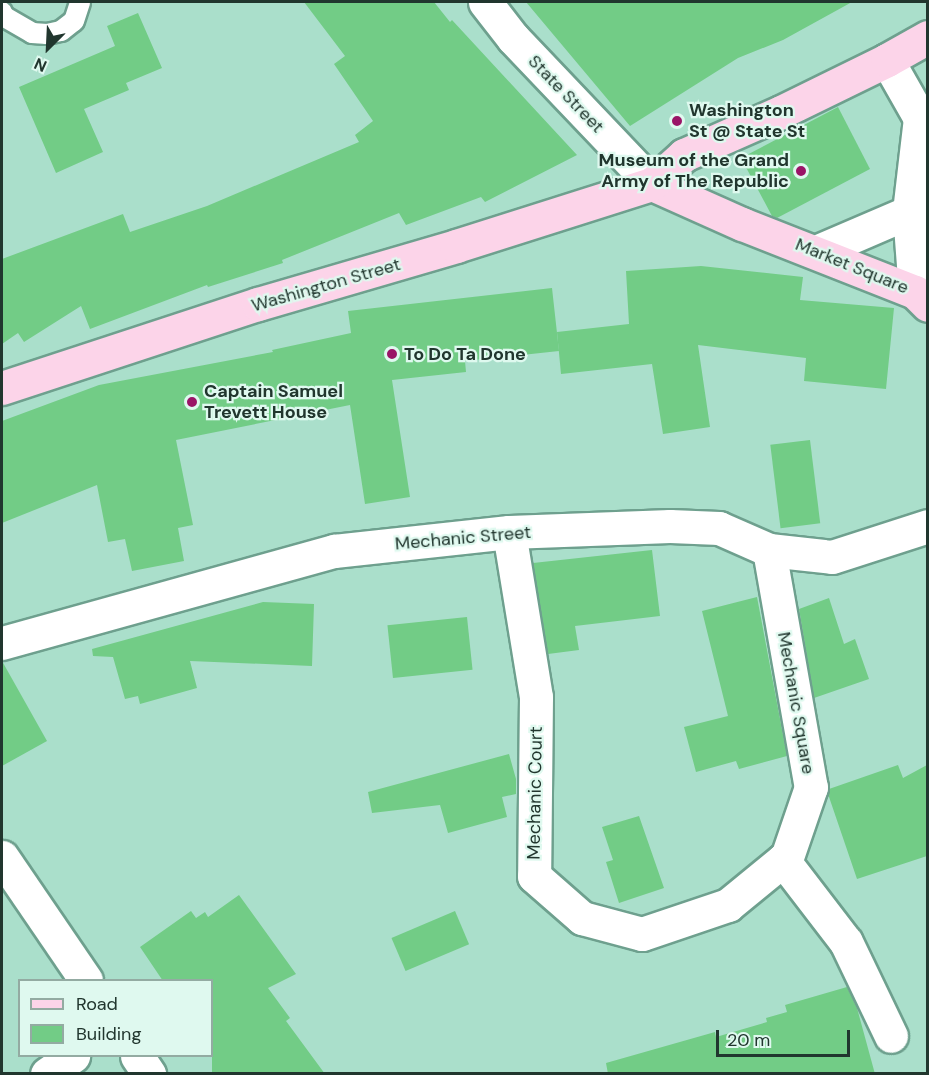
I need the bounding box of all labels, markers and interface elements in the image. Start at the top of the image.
north arrow [18,18,78,78]
street label: State Street [524,51,608,137]
text: N [31,53,50,77]
place label: Washington St @ State St [689,100,805,142]
marker: Washington St @ State St [670,114,684,128]
place label: Museum of the Grand Army of The Republic [599,150,789,192]
marker: Museum of the Grand Army of The Republic [794,164,808,178]
street label: Market Square [792,233,912,299]
street label: Washington Street [249,253,403,317]
place label: To Do Ta Done [404,343,526,365]
marker: To Do Ta Done [385,347,399,361]
place label: Captain Samuel Trevett House [204,381,343,424]
marker: Captain Samuel Trevett House [185,395,199,409]
street label: Mechanic Street [394,521,532,555]
street label: Mechanic Square [773,630,819,776]
street label: Mechanic Court [523,726,547,860]
legend [18,979,213,1057]
text: Road [76,992,118,1016]
scale bar [719,1018,852,1056]
text: Building [76,1022,141,1046]
text: 20 m [727,1028,770,1052]

